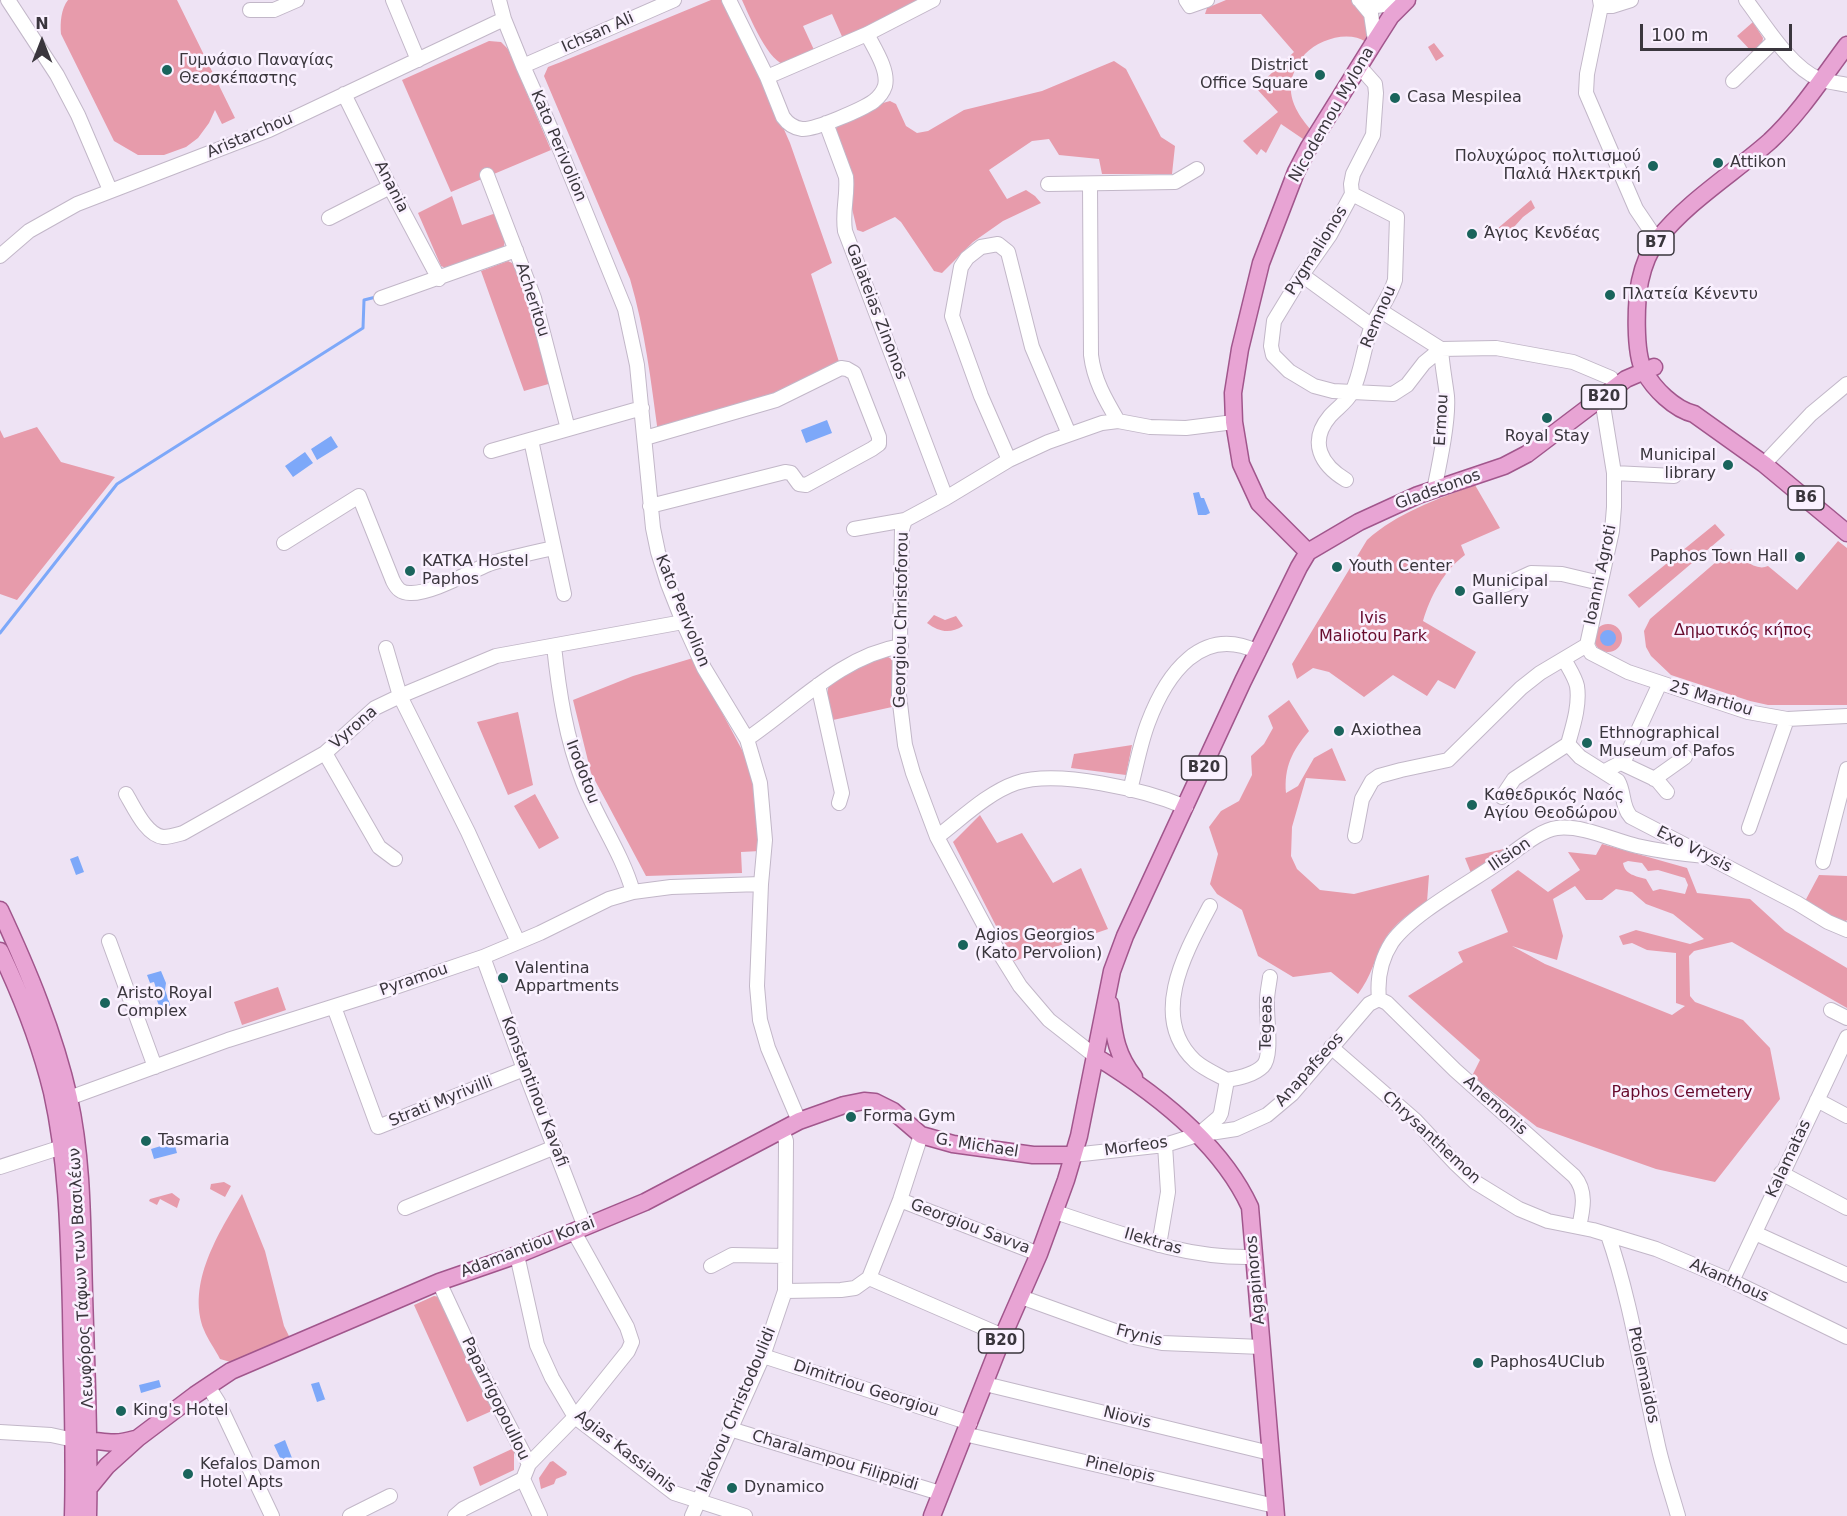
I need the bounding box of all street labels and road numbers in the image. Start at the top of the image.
street label: Ichsan Ali [559,9,637,57]
street label: Nicodemou Mylona [1285,44,1379,186]
street label: Kato Perivolion [526,87,590,205]
street label: Aristarchou [204,109,296,163]
street label: Anania [370,158,412,216]
street label: Pygmalionos [1282,203,1352,299]
road number: B7 [1638,231,1674,255]
street label: Galateias Zinonos [841,241,911,383]
street label: Acheritou [511,261,553,339]
street label: Remnou [1357,283,1401,351]
road number: B20 [1582,385,1626,409]
street label: Ermou [1431,394,1453,446]
street label: Gladstonos [1393,466,1483,514]
road number: B6 [1788,486,1824,510]
street label: Ioanni Agroti [1581,523,1621,627]
street label: Georgiou Christoforou [891,532,913,708]
street label: Kato Perivolion [651,552,713,670]
street label: 25 Martiou [1667,677,1755,721]
street label: Vyrona [327,702,381,754]
street label: Irodotou [561,737,603,807]
road number: B20 [1182,756,1226,780]
street label: Exo Vrysis [1653,823,1735,877]
street label: Ilision [1485,834,1535,876]
street label: Pyramou [377,959,451,1001]
street label: Tegeas [1257,995,1277,1051]
street label: Konstantinou Kavafi [496,1014,572,1170]
street label: Anapafseos [1272,1029,1348,1111]
street label: Strati Myrivilli [386,1072,496,1132]
street label: Anemonis [1459,1072,1531,1140]
street label: Chrysanthemon [1378,1088,1484,1188]
street label: Kalamatas [1763,1117,1815,1201]
street label: G. Michael [934,1130,1020,1162]
street label: Morfeos [1103,1133,1169,1161]
street label: Λεωφόρος Τάφων των Βασιλέων [66,1147,98,1409]
street label: Georgiou Savva [907,1195,1033,1259]
street label: Adamantiou Korai [458,1214,598,1282]
street label: Ilektras [1122,1225,1184,1259]
street label: Agapinoros [1243,1234,1269,1326]
street label: Akanthous [1686,1255,1772,1307]
street label: Frynis [1114,1321,1164,1351]
street label: Iakovou Christodoulidi [693,1324,781,1496]
street label: Ptolemaidos [1623,1325,1663,1425]
road number: B20 [978,1329,1024,1353]
street label: Paparrigopoullou [457,1334,533,1464]
street label: Dimitriou Georgiou [791,1356,941,1422]
street label: Niovis [1101,1403,1153,1433]
street label: Agias Kassianis [571,1407,679,1497]
street label: Charalampou Filippidi [749,1426,921,1496]
street label: Pinelopis [1083,1453,1157,1487]

